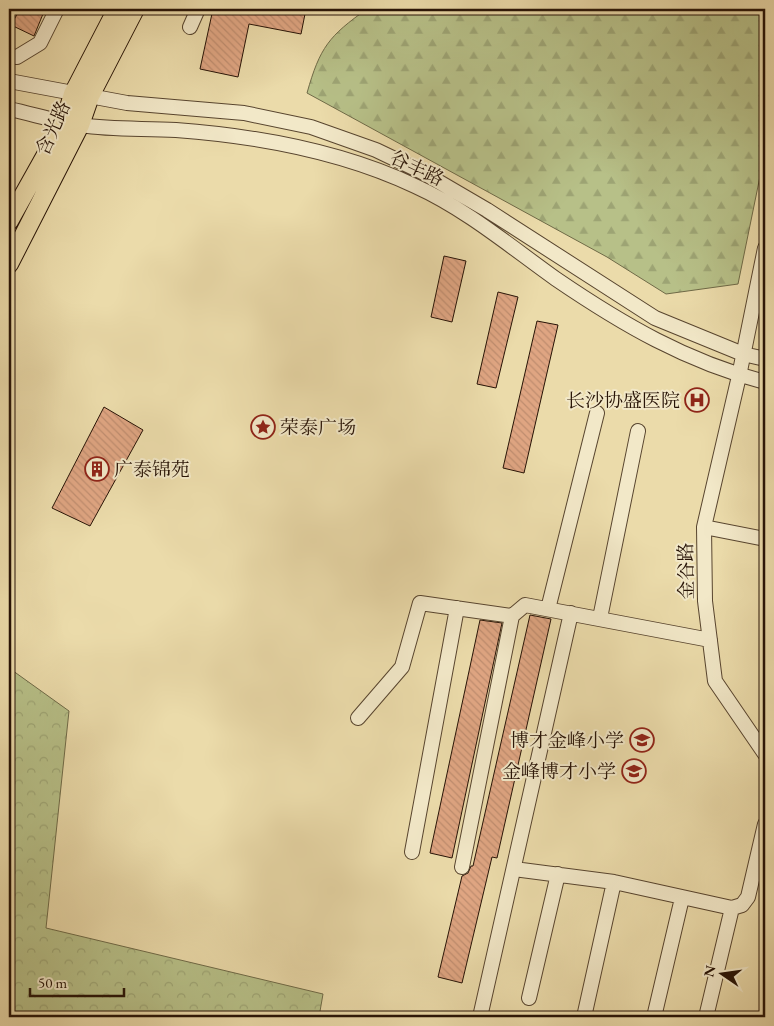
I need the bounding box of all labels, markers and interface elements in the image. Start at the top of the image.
street label: 含光路 [30,97,76,159]
street label: 谷丰路 [386,145,448,191]
hospital icon: 长沙协盛医院 [684,387,710,413]
place label: 长沙协盛医院 [566,388,680,413]
place icon: 荣泰广场 [250,414,276,440]
place label: 荣泰广场 [280,415,356,440]
building icon: 广泰锦苑 [84,456,110,482]
place label: 广泰锦苑 [114,457,190,482]
street label: 金谷路 [673,542,699,600]
school or university icon: 博才金峰小学 [629,727,655,753]
place label: 博才金峰小学 [510,728,624,753]
school or university icon: 金峰博才小学 [621,758,647,784]
place label: 金峰博才小学 [502,759,616,784]
north arrow [696,948,746,998]
text: N [699,963,720,979]
scale bar [30,966,124,998]
text: 50 m [38,973,67,992]

